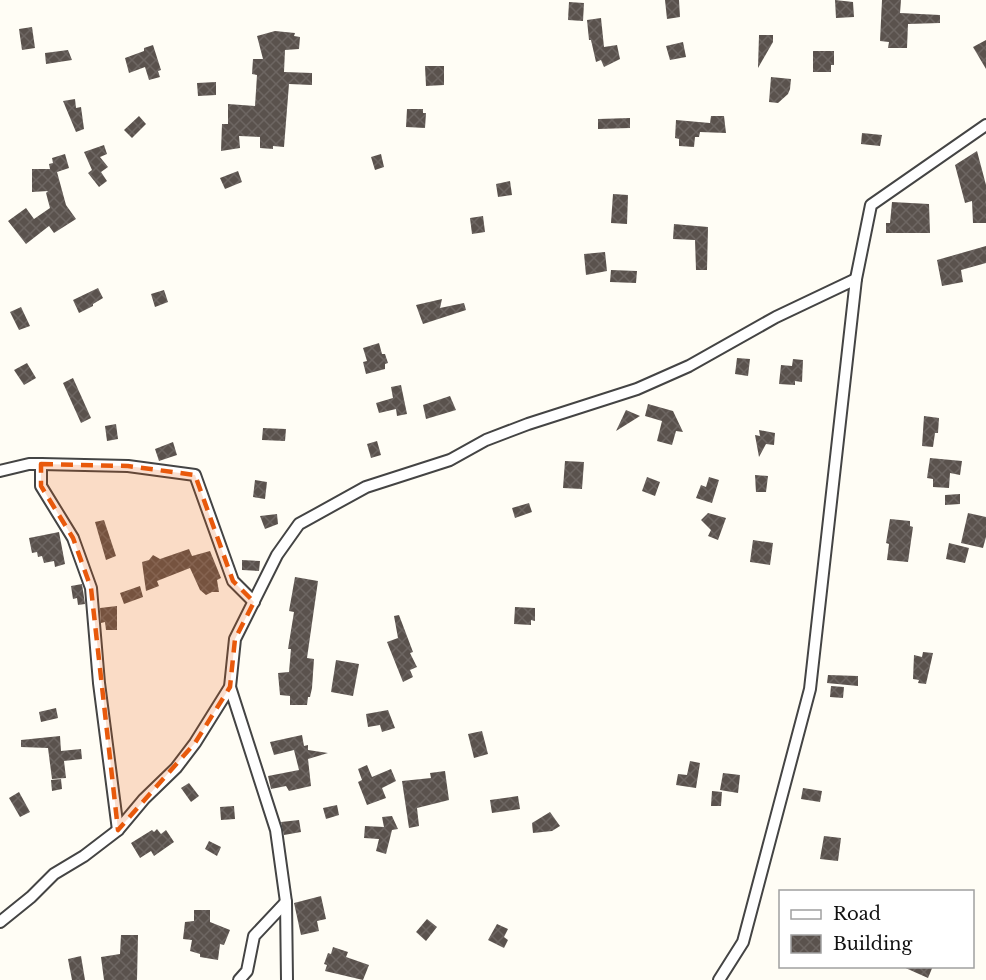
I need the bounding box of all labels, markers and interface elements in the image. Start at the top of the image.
legend [779,890,974,968]
text: Road [833,903,881,925]
text: Building [833,933,912,955]

